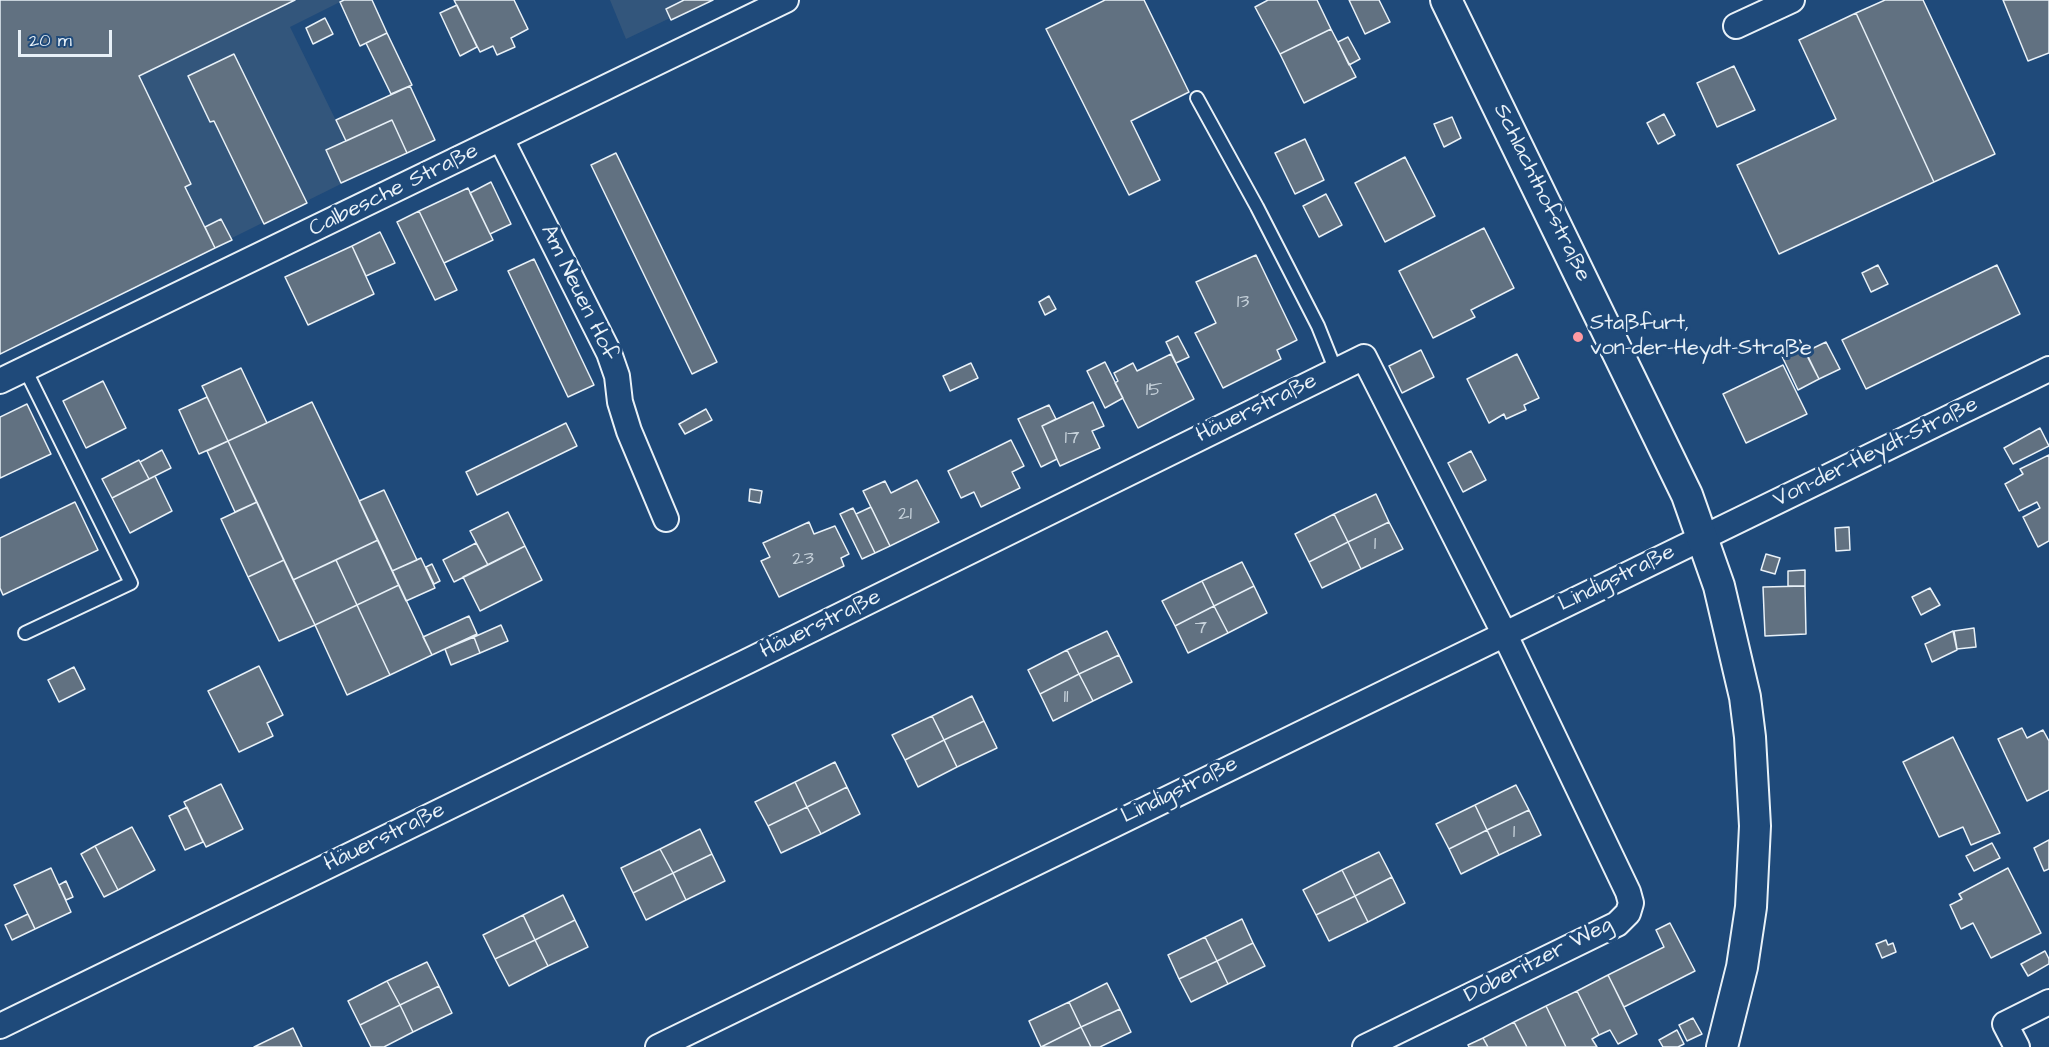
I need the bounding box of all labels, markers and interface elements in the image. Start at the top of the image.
scale bar [21,18,116,56]
text: 20 m [29,28,72,53]
street label: Schlachthofstraße [1487,100,1595,286]
street label: Calbesche Straße [305,139,483,243]
street label: Am Neuen Hof [534,221,622,365]
house number: 13 [1237,291,1249,315]
place label: Staßfurt, von-der-Heydt-Straße [1590,311,1812,362]
marker: Staßfurt, von-der-Heydt-Straße [1571,330,1585,344]
street label: Häuerstraße [1193,369,1321,449]
house number: 15 [1146,379,1162,403]
street label: Von-der-Heydt-Straße [1769,392,1983,514]
house number: 17 [1065,427,1079,451]
house number: 21 [898,503,912,527]
house number: 1 [1374,533,1376,557]
street label: Lindigstraße [1554,539,1680,619]
house number: 23 [792,548,814,572]
street label: Häuerstraße [757,585,885,665]
house number: 7 [1195,617,1207,641]
house number: 11 [1063,686,1069,710]
street label: Lindigstraße [1117,751,1243,831]
street label: Häuerstraße [321,798,449,878]
house number: 1 [1513,821,1515,845]
street label: Doberitzer Weg [1460,912,1618,1010]

